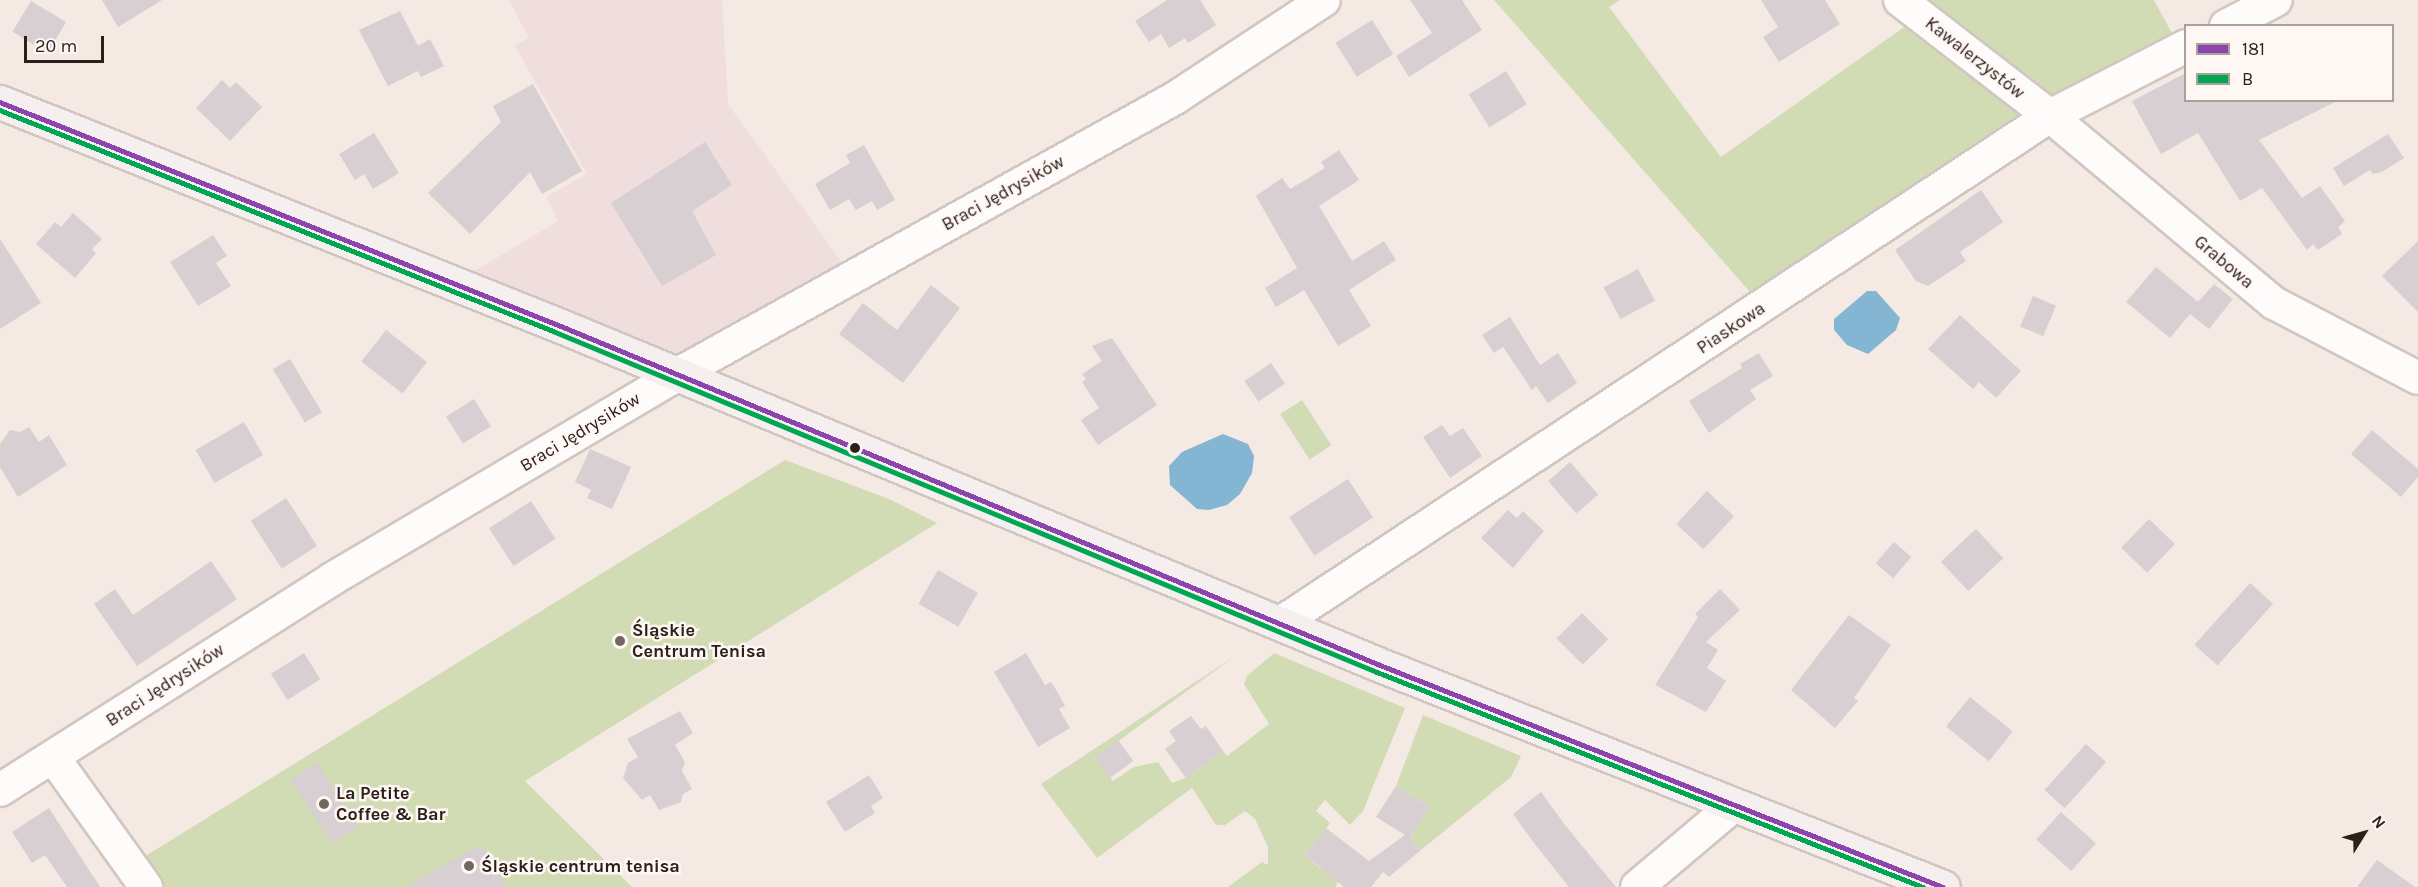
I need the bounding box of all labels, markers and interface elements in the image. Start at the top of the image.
street label: Kawalerzystów [1921,12,2029,104]
scale bar [27,24,106,62]
legend [2184,24,2394,102]
text: 20 m [35,35,77,57]
text: 181 [2242,38,2265,60]
text: B [2242,68,2253,90]
street label: Braci Jędrysików [938,150,1068,236]
street label: Grabowa [2190,231,2258,293]
street label: Piaskowa [1693,297,1769,359]
street label: Braci Jędrysików [516,388,644,476]
unlabelled marker [849,442,861,454]
place label: Śląskie Centrum Tenisa [632,620,766,662]
marker: Śląskie Centrum Tenisa [613,634,627,648]
street label: Braci Jędrysików [102,639,228,731]
place label: La Petite Coffee & Bar [336,783,446,826]
marker: La Petite Coffee & Bar [317,797,331,811]
north arrow [2334,803,2394,863]
text: N [2368,812,2390,832]
place label: Śląskie centrum tenisa [481,855,680,877]
marker: Śląskie centrum tenisa [462,859,476,873]

